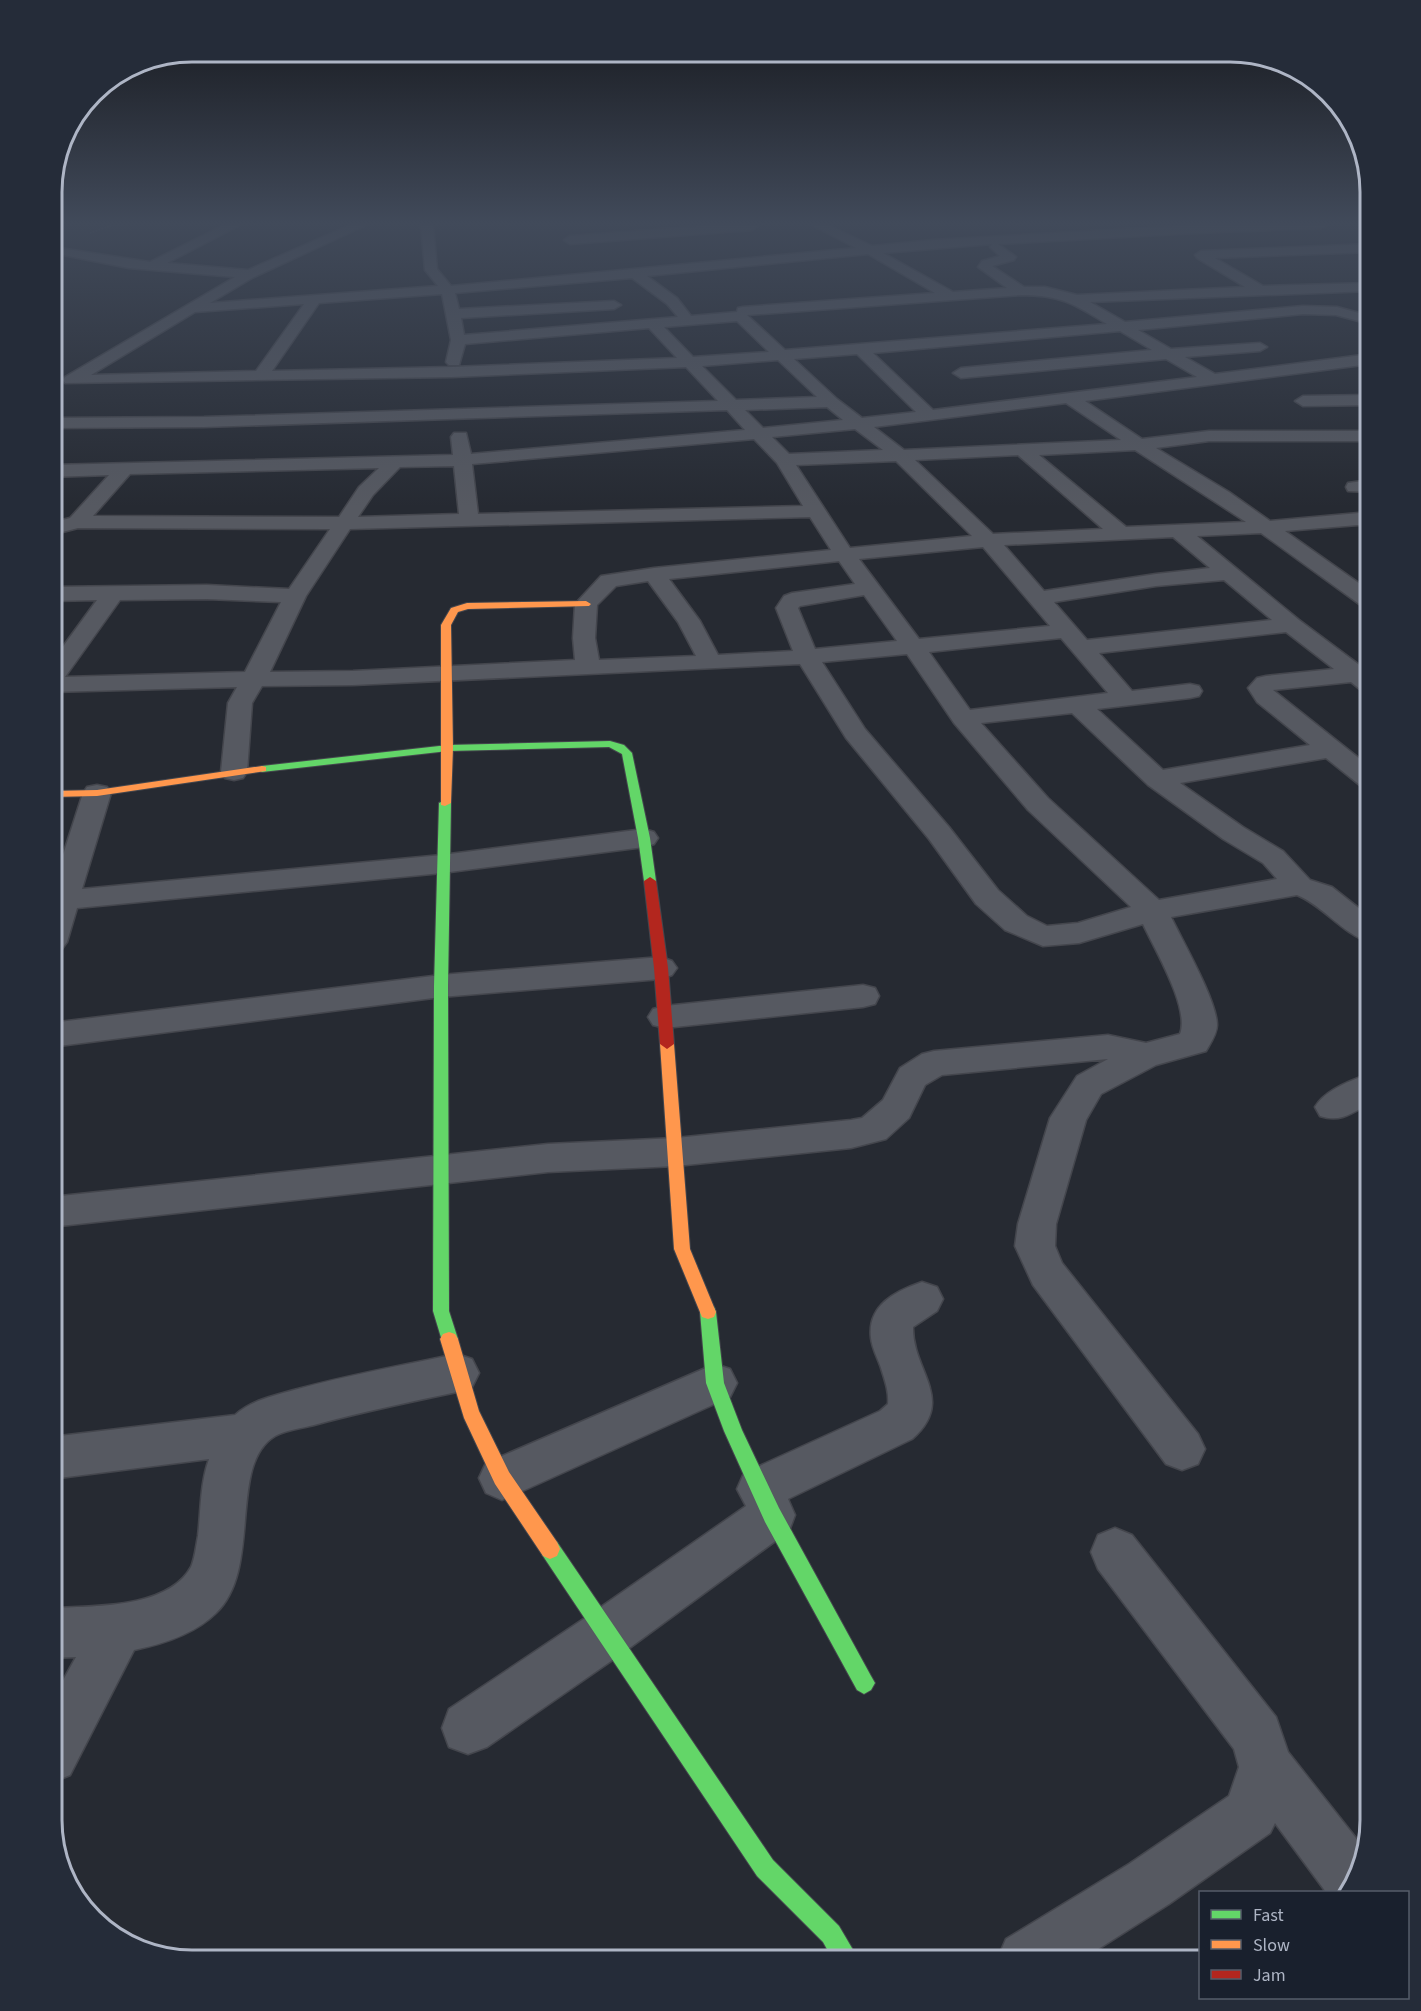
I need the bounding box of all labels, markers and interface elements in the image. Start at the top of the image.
legend [1199,1891,1409,1999]
text: Fast [1253,1903,1284,1928]
text: Slow [1253,1933,1290,1958]
text: Jam [1253,1963,1286,1988]

